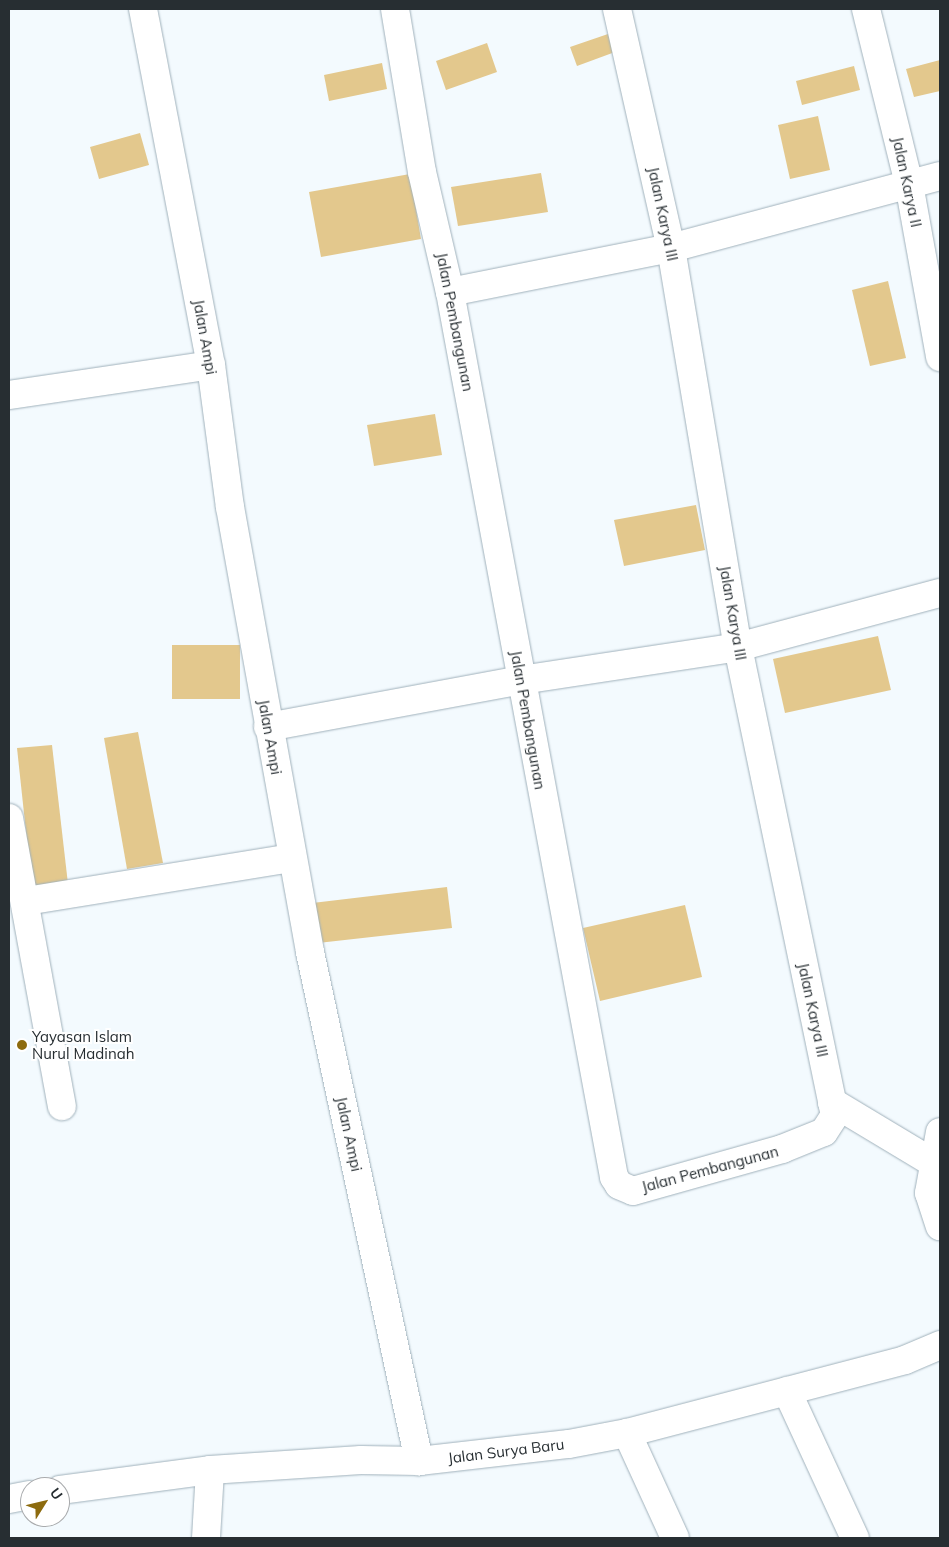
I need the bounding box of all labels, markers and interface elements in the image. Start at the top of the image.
street label: Jalan Karya II [889,135,925,229]
street label: Jalan Karya III [644,165,682,263]
street label: Jalan Pembangunan [433,251,477,393]
street label: Jalan Ampi [190,298,220,376]
street label: Jalan Karya III [716,564,750,662]
street label: Jalan Pembangunan [507,649,549,791]
street label: Jalan Ampi [255,698,285,776]
street label: Jalan Karya III [794,961,832,1059]
place label: Yayasan Islam Nurul Madinah [32,1027,134,1062]
marker: Yayasan Islam Nurul Madinah [16,1039,28,1051]
street label: Jalan Ampi [332,1095,366,1173]
street label: Jalan Pembangunan [640,1142,780,1196]
street label: Jalan Surya Baru [447,1435,565,1467]
north arrow [20,1477,70,1527]
text: U [46,1484,67,1503]

